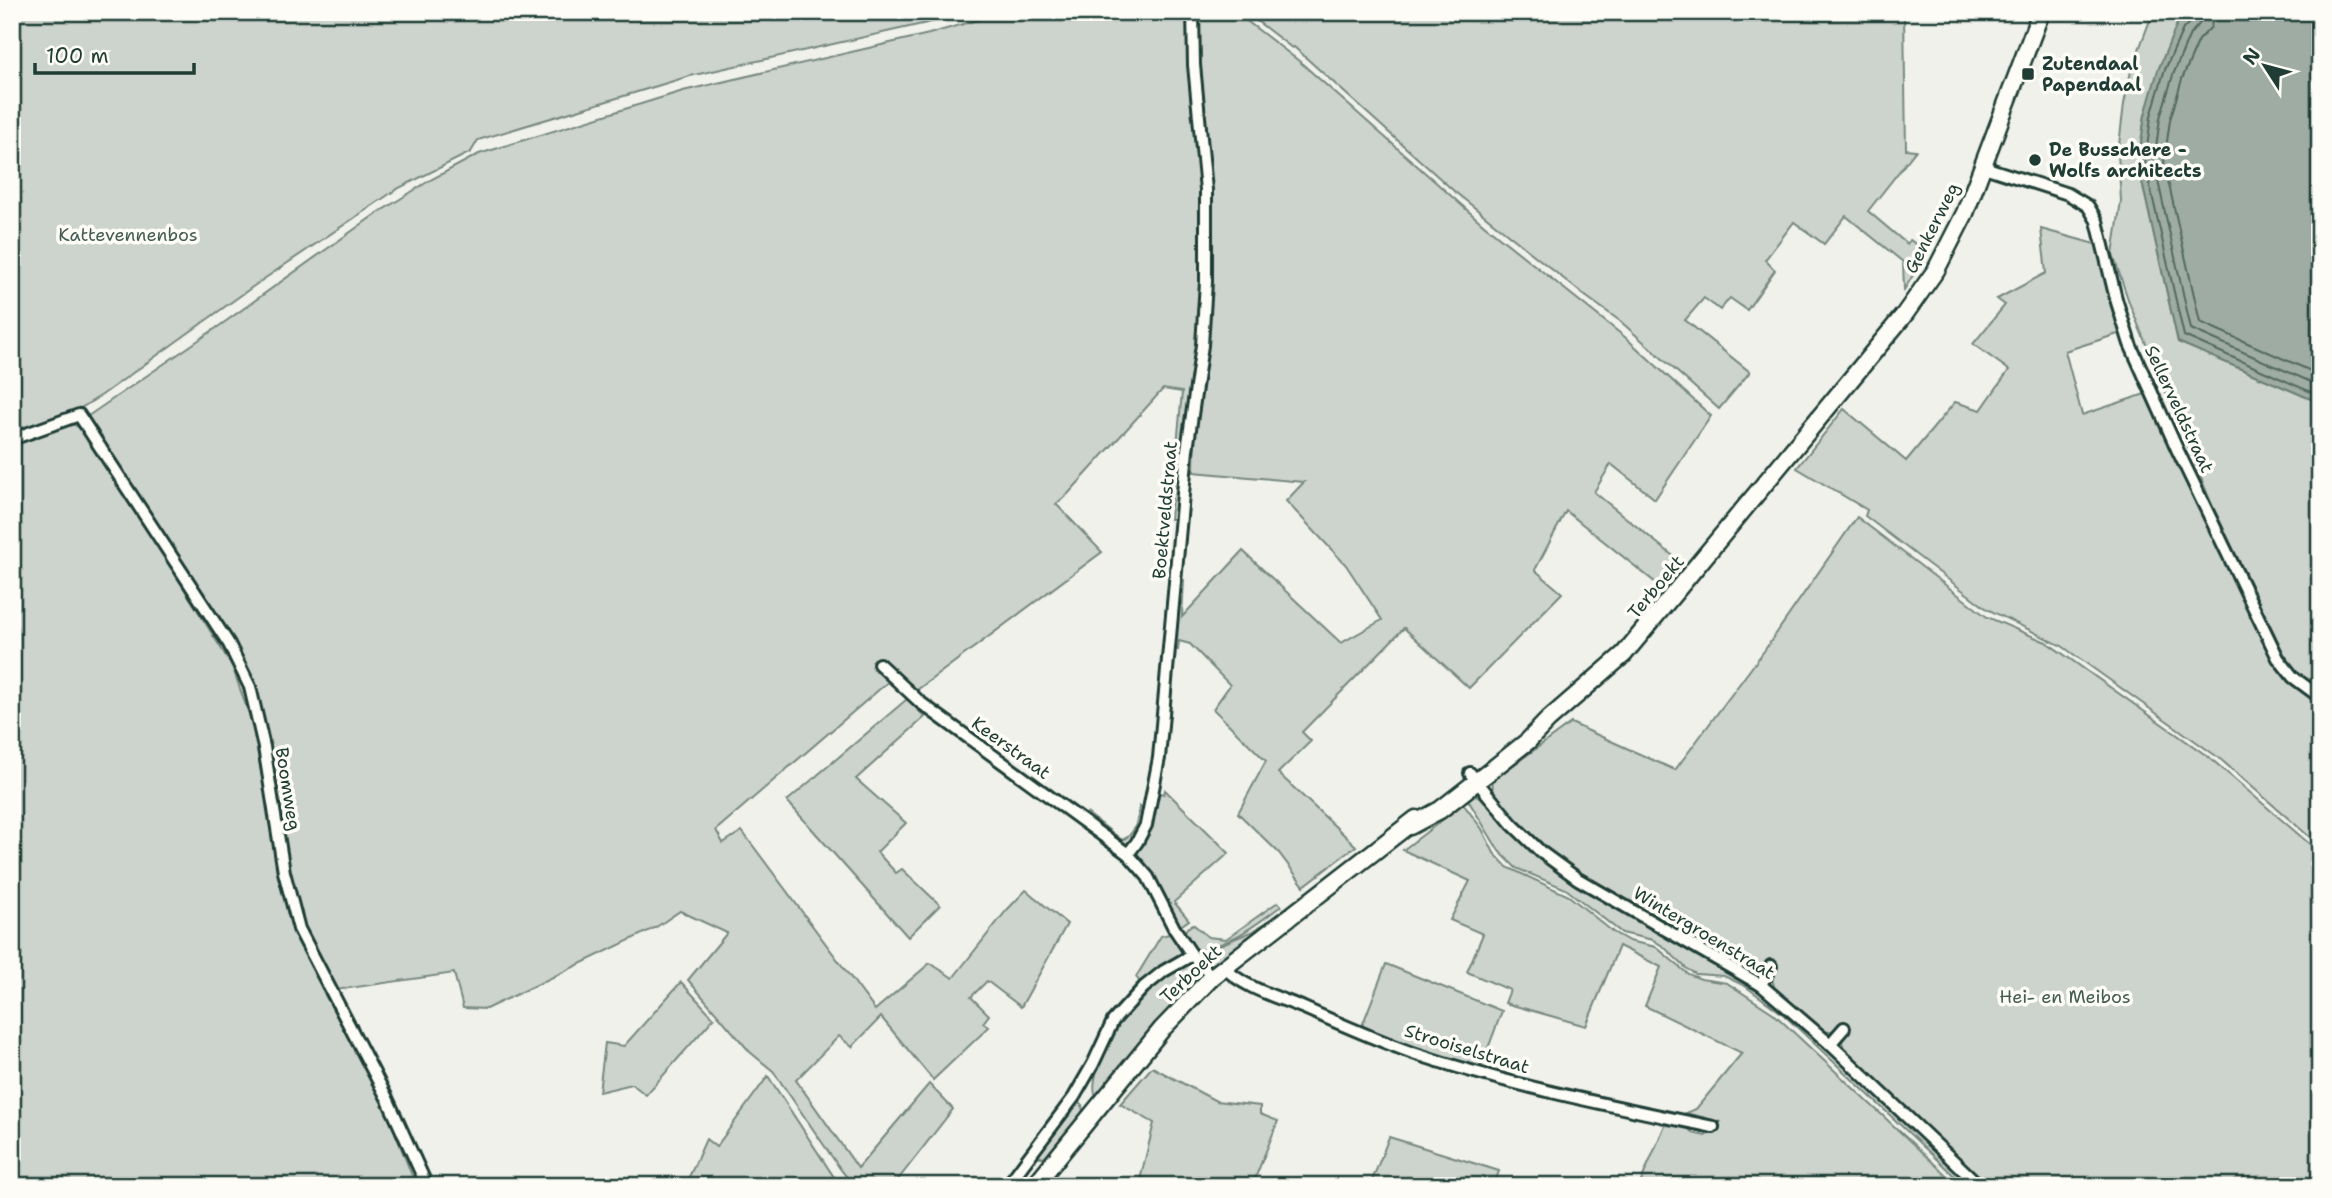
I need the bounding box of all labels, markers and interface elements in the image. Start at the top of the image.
scale bar [35,32,194,76]
north arrow [2230,32,2300,102]
text: 100 m [46,42,109,70]
text: N [2237,43,2266,70]
place label: Zutendaal Papendaal [2042,52,2142,97]
marker: Zutendaal Papendaal [2020,66,2036,82]
place label: De Busschere - Wolfs architects [2049,138,2201,183]
marker: De Busschere - Wolfs architects [2027,152,2043,168]
street label: Genkerweg [1899,178,1965,278]
park label: Kattevennenbos [58,223,198,247]
street label: Sellerveldstraat [2139,341,2219,477]
street label: Boektveldstraat [1147,440,1183,580]
street label: Terboekt [1622,550,1690,624]
street label: Keerstraat [967,711,1055,785]
street label: Boomweg [270,746,306,832]
street label: Wintergroenstraat [1629,881,1779,985]
street label: Terboekt [1155,939,1227,1009]
park label: Hei- en Meibos [1999,985,2131,1009]
street label: Strooiselstraat [1402,1019,1532,1079]

